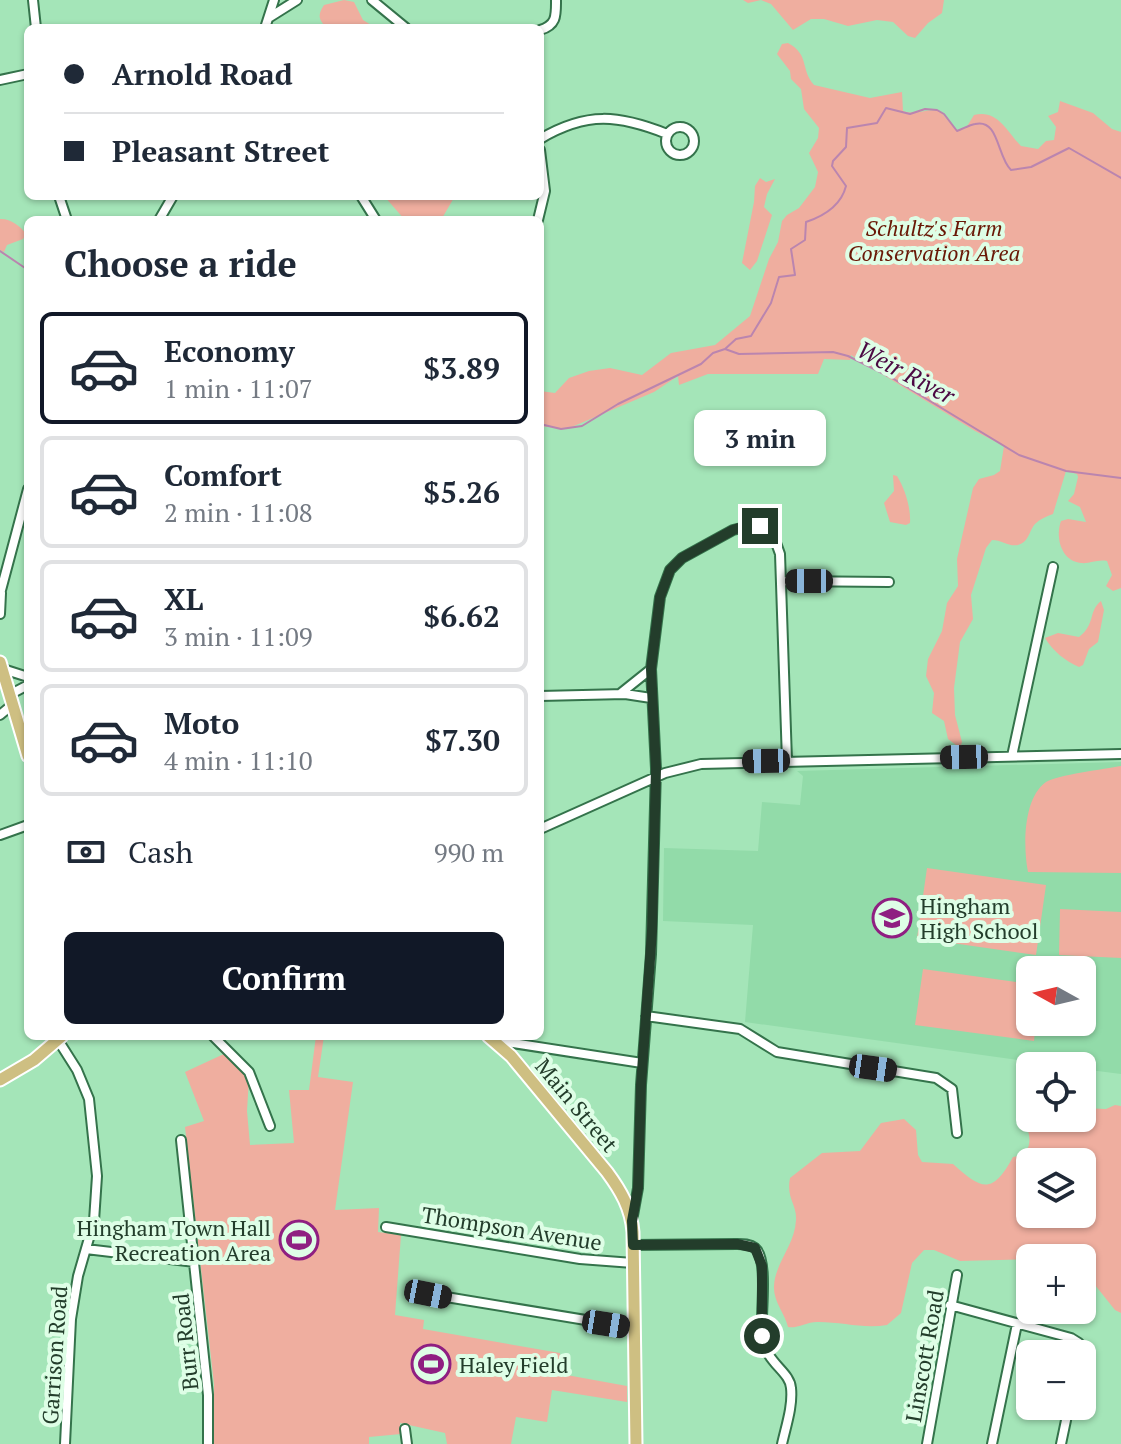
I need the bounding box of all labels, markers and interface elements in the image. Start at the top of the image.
text: Arnold Road [112,54,293,94]
text: Pleasant Street [112,131,329,171]
park label: Schultz's Farm Conservation Area [848,213,1020,267]
text: Choose a ride [64,240,297,287]
text: Economy [164,331,295,371]
icon: car [68,332,140,404]
water label: Weir River [852,333,962,412]
text: $3.89 [423,348,500,388]
text: 1 min · 11:07 [164,371,313,405]
callout: 3 min [694,410,826,466]
text: 3 min [724,421,796,455]
text: Comfort [164,455,282,495]
icon: car [68,456,140,528]
text: $5.26 [423,472,500,512]
text: 2 min · 11:08 [164,495,313,529]
route end [742,508,778,544]
car [785,569,833,593]
text: XL [164,579,203,619]
icon: car [68,580,140,652]
text: $6.62 [423,596,500,636]
text: 3 min · 11:09 [164,619,313,653]
text: Moto [164,703,239,743]
icon: car [68,704,140,776]
text: $7.30 [425,720,500,760]
text: 4 min · 11:10 [164,743,313,777]
car [940,745,988,769]
car [742,749,790,773]
icon: cash [64,830,108,874]
text: Cash [128,832,193,872]
text: 990 m [434,835,504,869]
place label: Hingham High School [920,891,1038,945]
school or university icon: Hingham High School [871,897,913,939]
button: Confirm [64,932,504,1024]
north arrow [1016,956,1096,1036]
map controls [1016,956,1096,1420]
street label: Main Street [529,1052,625,1158]
button: locate [1016,1052,1096,1132]
car [848,1053,898,1083]
button: layers [1016,1148,1096,1228]
street label: Thompson Avenue [420,1199,604,1257]
place label: Hingham Town Hall Recreation Area [76,1213,271,1267]
sports icon: Hingham Town Hall Recreation Area [278,1219,320,1261]
button: + [1016,1244,1096,1324]
car [402,1278,454,1310]
street label: Garrison Road [35,1285,73,1425]
street label: Linscott Road [898,1288,950,1424]
street label: Burr Road [165,1292,205,1392]
car [580,1308,632,1340]
route start [744,1318,780,1354]
button: − [1016,1340,1096,1420]
sports icon: Haley Field [410,1343,452,1385]
place label: Haley Field [459,1350,568,1379]

